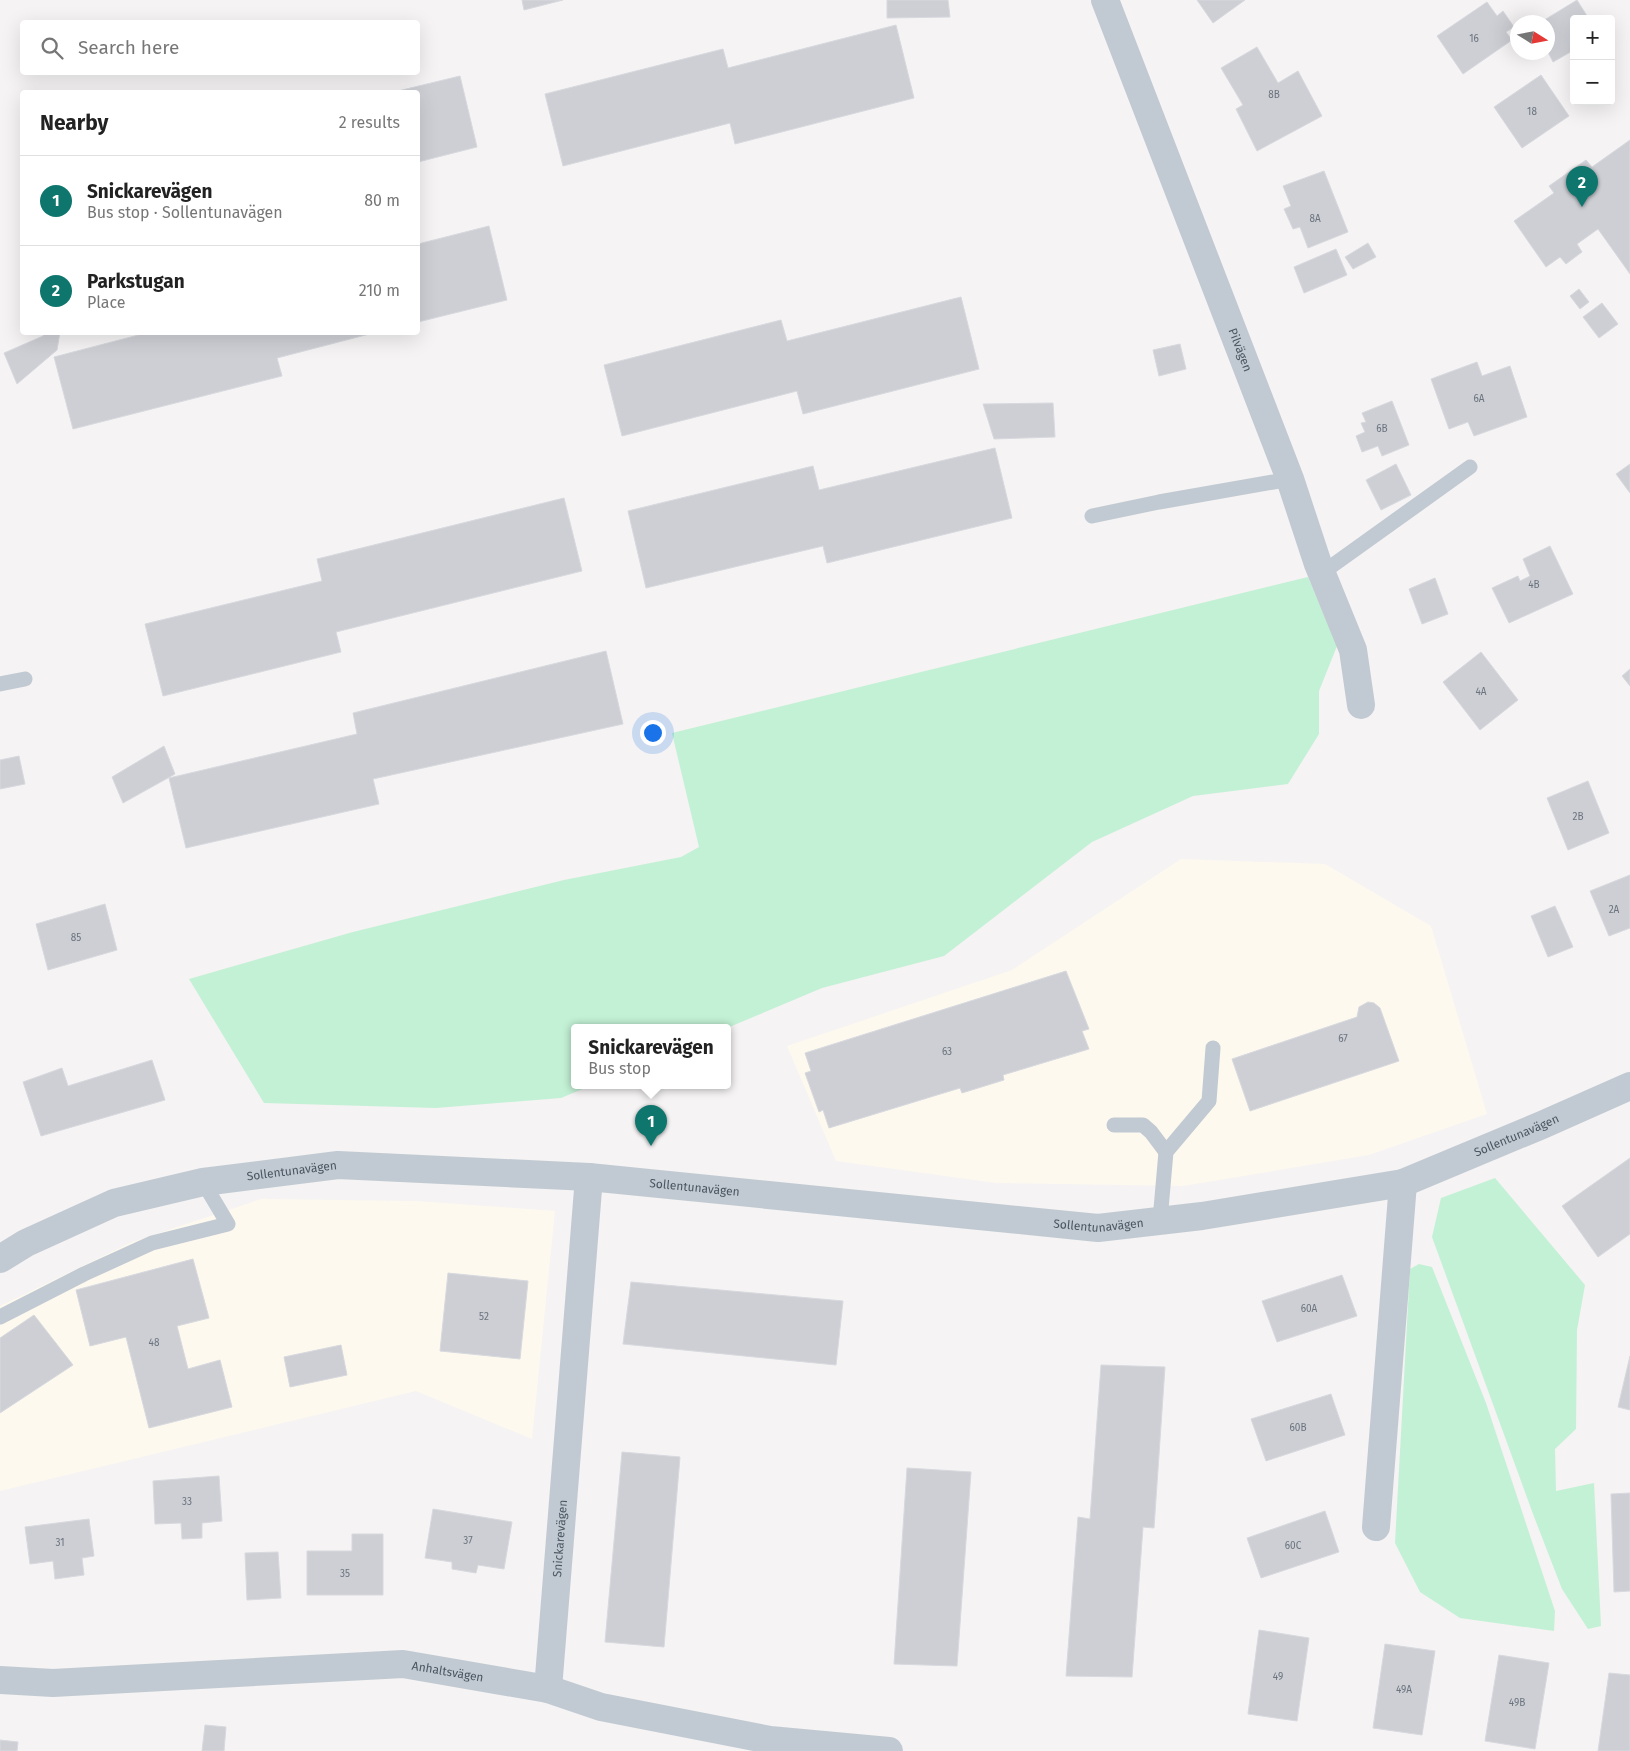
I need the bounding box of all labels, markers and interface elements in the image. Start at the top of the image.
north arrow [1510,15,1555,60]
map controls [1570,15,1615,105]
button: + [1570,15,1615,60]
search box [20,20,420,75]
house number: 16 [1469,33,1479,45]
icon: search [38,34,66,62]
text: Search here [78,36,179,59]
button: − [1570,60,1615,105]
house number: 8B [1268,89,1280,101]
house number: 18 [1527,106,1537,118]
text: Nearby [40,110,108,136]
text: 2 results [339,113,400,132]
pin: 2 [1566,166,1598,207]
text: Snickarevägen [87,180,212,203]
text: 1 [52,191,60,210]
text: 80 m [364,191,400,210]
text: Bus stop · Sollentunavägen [87,203,283,222]
house number: 8A [1309,213,1321,225]
text: Parkstugan [87,270,185,293]
text: 2 [52,281,60,300]
text: 210 m [359,281,400,300]
text: Place [87,293,126,312]
street label: Pilvägen [1225,326,1255,374]
house number: 6A [1473,393,1485,405]
house number: 6B [1376,423,1388,435]
house number: 4B [1528,579,1540,591]
house number: 4A [1475,686,1487,698]
your location [640,720,666,746]
house number: 2B [1572,811,1584,823]
house number: 2A [1609,904,1620,916]
house number: 85 [71,932,81,944]
popup [571,1024,731,1089]
house number: 67 [1338,1033,1348,1045]
text: Snickarevägen [588,1036,714,1059]
house number: 63 [942,1046,952,1058]
text: Bus stop [588,1059,651,1078]
pin: 1 [635,1105,667,1146]
street label: Sollentunavägen [1472,1111,1561,1160]
street label: Sollentunavägen [246,1158,338,1183]
street label: Sollentunavägen [649,1176,740,1199]
street label: Sollentunavägen [1053,1216,1144,1235]
house number: 60A [1301,1303,1318,1315]
house number: 52 [479,1311,489,1323]
house number: 48 [149,1337,160,1349]
house number: 60B [1290,1422,1307,1434]
house number: 33 [182,1496,192,1508]
street label: Snickarevägen [550,1499,570,1578]
house number: 37 [463,1535,473,1547]
house number: 31 [55,1537,65,1549]
house number: 60C [1285,1540,1302,1552]
house number: 35 [340,1568,350,1580]
street label: Anhaltsvägen [411,1659,485,1685]
house number: 49 [1273,1671,1283,1683]
house number: 49A [1396,1684,1412,1696]
house number: 49B [1509,1697,1525,1709]

